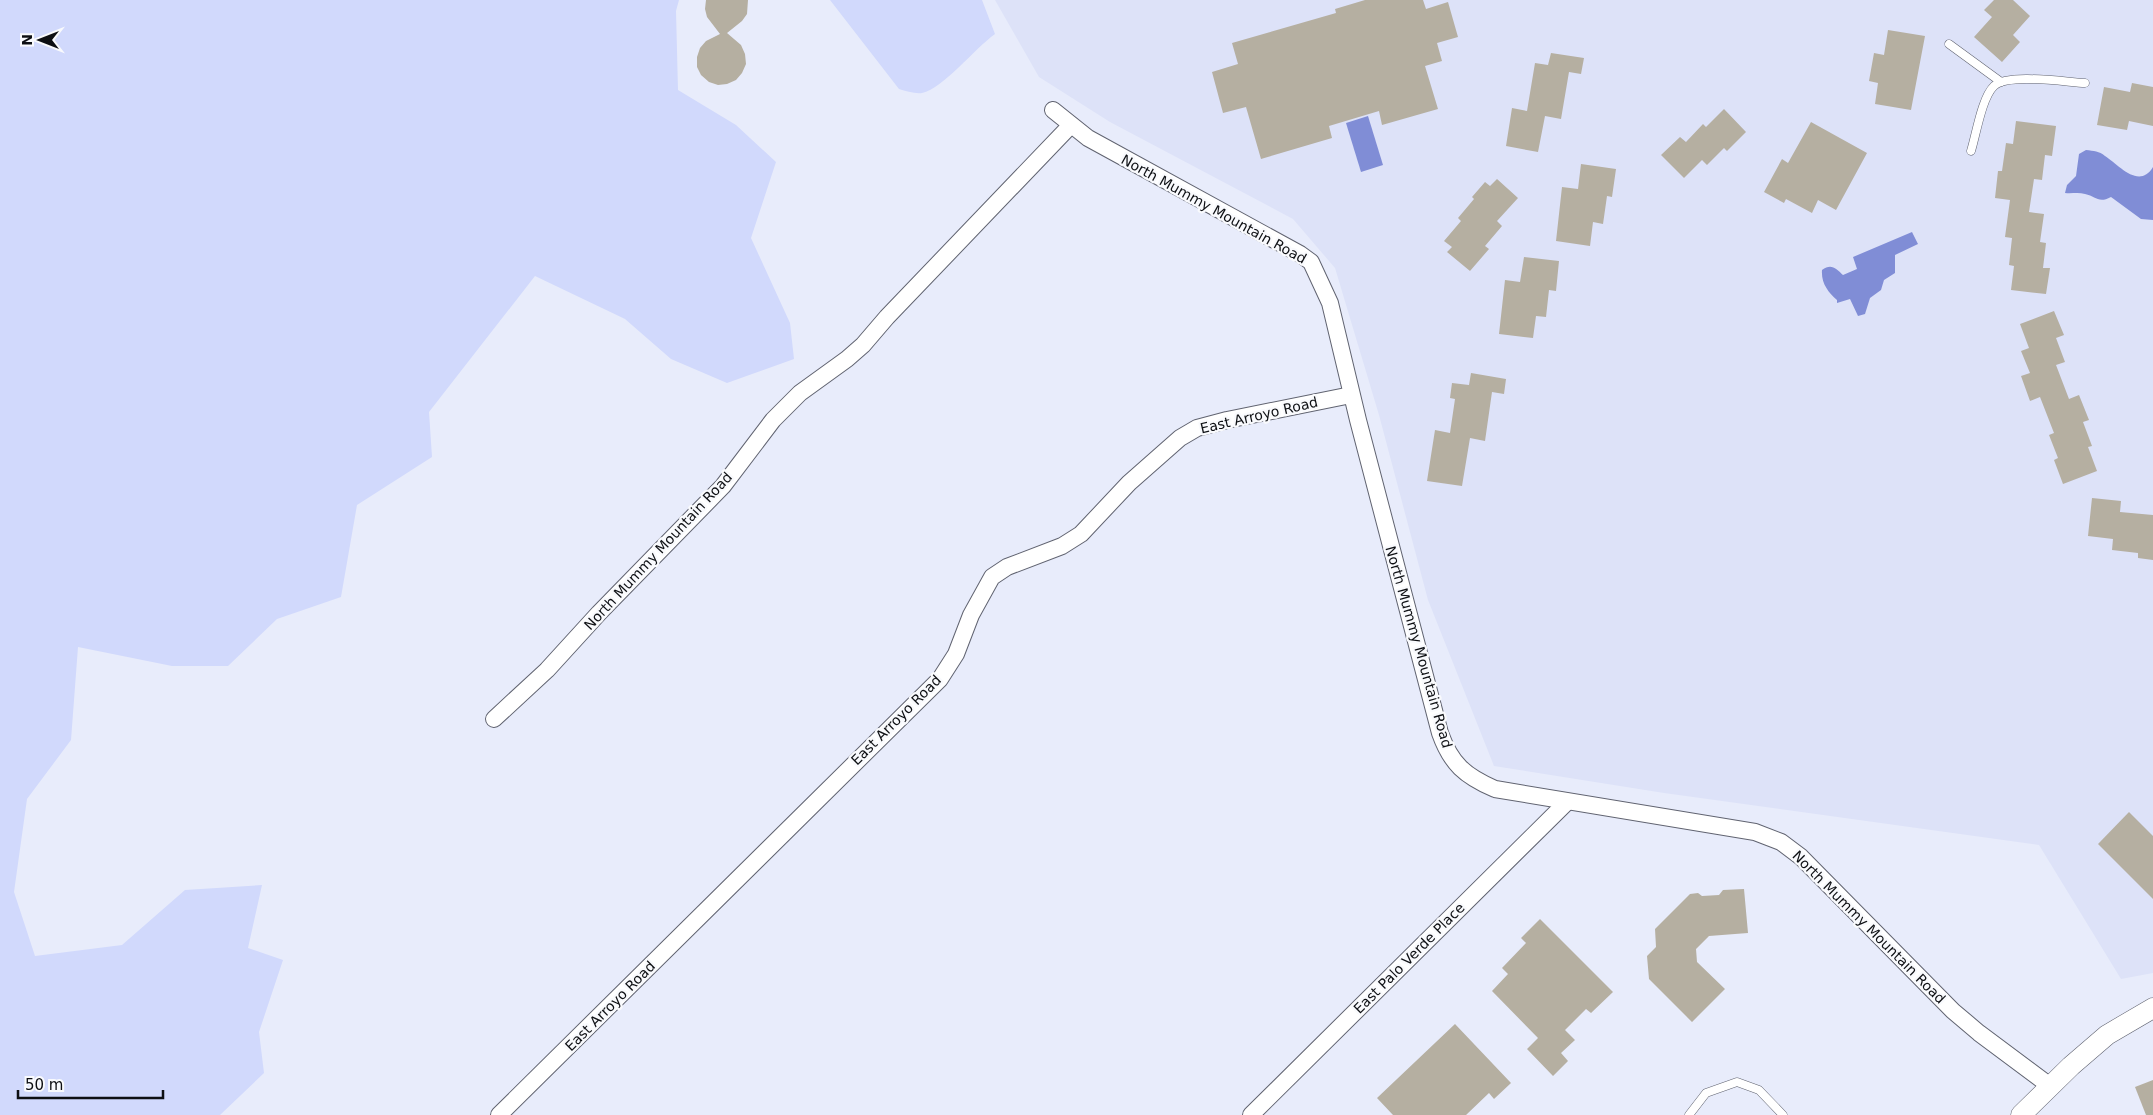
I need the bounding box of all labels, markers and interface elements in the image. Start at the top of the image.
north arrow [15,15,65,65]
text: N [19,34,35,46]
street label: North Mummy Mountain Road [1119,151,1309,267]
street label: East Arroyo Road [1199,394,1319,436]
street label: North Mummy Mountain Road [581,469,735,633]
street label: North Mummy Mountain Road [1382,544,1456,750]
street label: East Arroyo Road [848,672,944,768]
street label: North Mummy Mountain Road [1789,847,1949,1007]
street label: East Palo Verde Place [1350,899,1468,1017]
street label: East Arroyo Road [562,958,658,1054]
scale bar [18,1068,162,1100]
text: 50 m [25,1076,63,1094]

